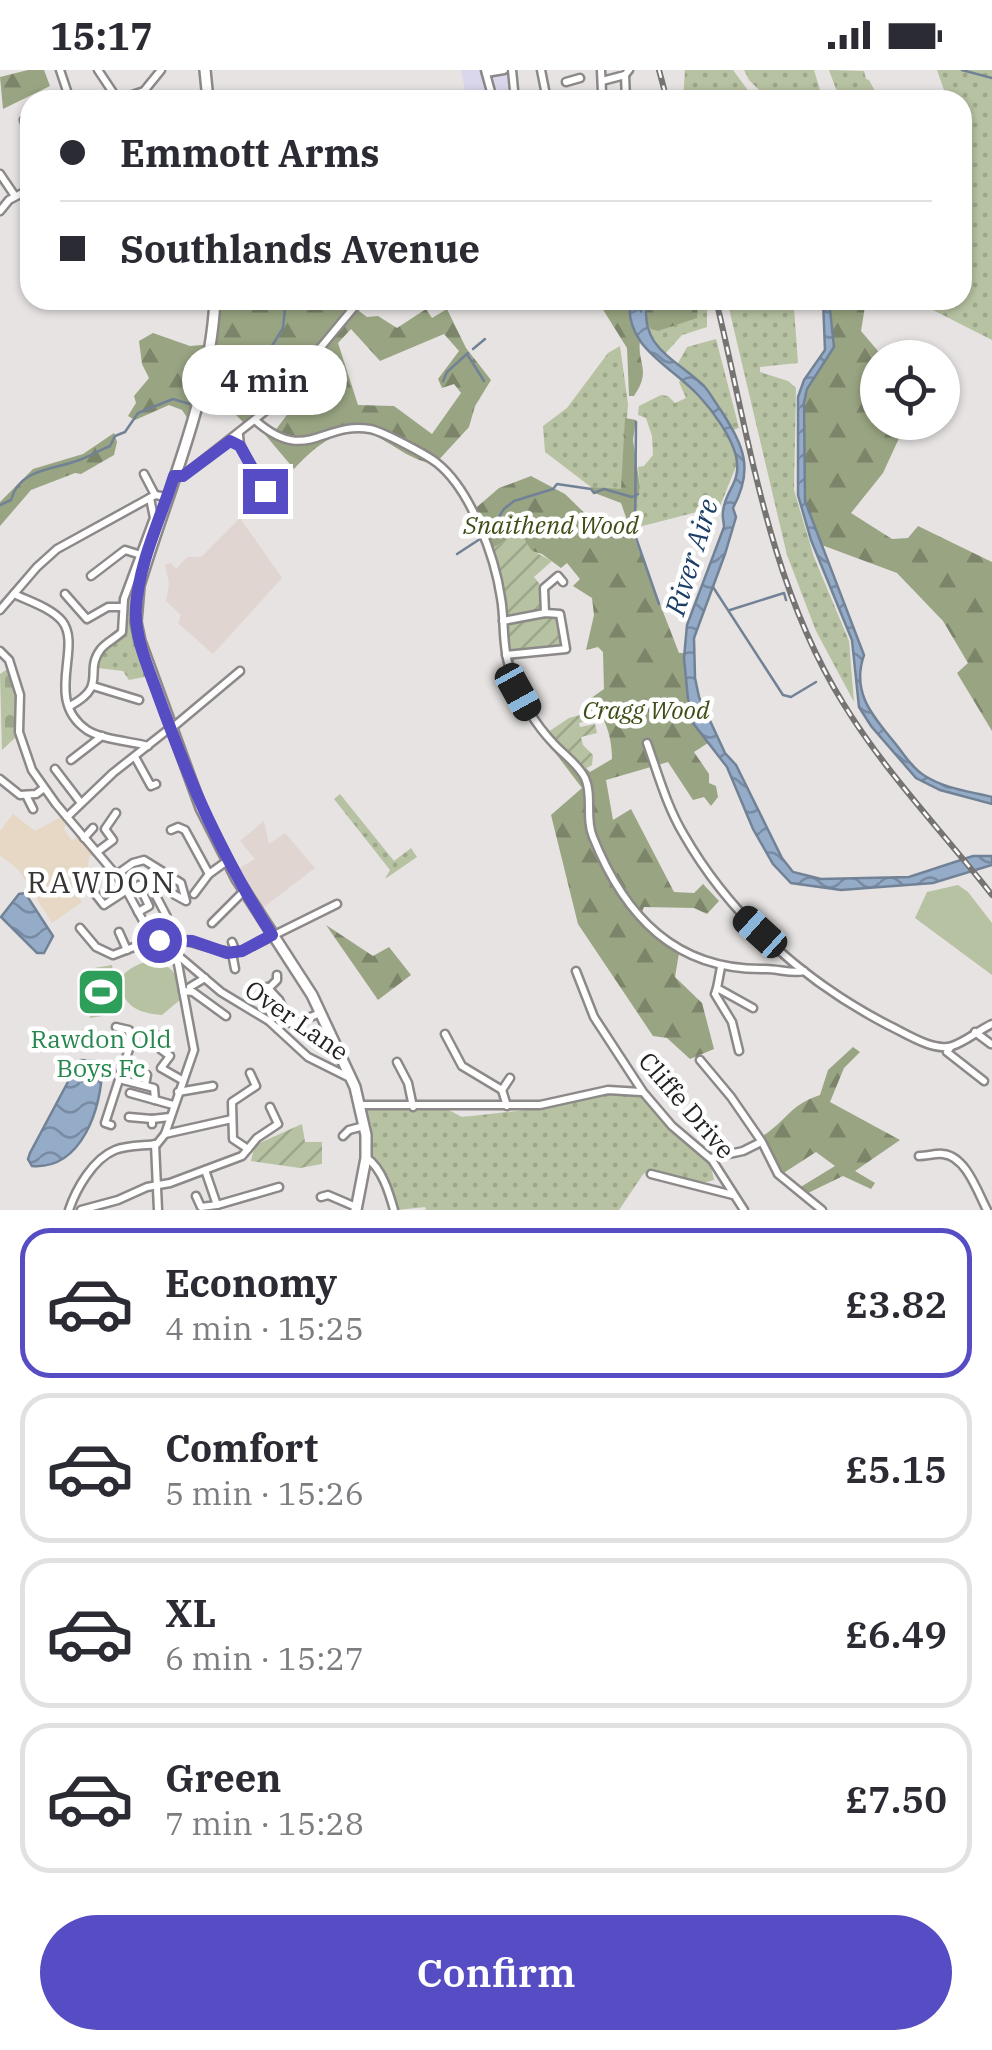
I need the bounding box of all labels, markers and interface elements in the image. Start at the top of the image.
text: 15:17 [50,11,153,60]
text: Emmott Arms [120,128,380,177]
text: Southlands Avenue [120,224,480,273]
map controls [860,340,960,440]
button: locate [860,340,960,440]
callout: 4 min [182,346,348,416]
text: 4 min [220,359,309,401]
route end [243,469,288,514]
water label: River Aire [656,494,726,620]
park label: Snaithend Wood [462,508,639,541]
car [490,658,546,726]
park label: Cragg Wood [582,693,710,726]
district label: RAWDON [27,862,177,901]
car [728,901,792,963]
route start [137,918,182,963]
sports icon: Rawdon Old Boys Fc [75,966,127,1018]
street label: Over Lane [239,972,355,1068]
place label: Rawdon Old Boys Fc [30,1022,172,1084]
street label: Cliffe Drive [632,1045,742,1165]
icon: car [45,1258,135,1348]
text: Economy [165,1258,337,1307]
text: £3.82 [846,1279,947,1328]
text: 4 min · 15:25 [165,1307,364,1349]
icon: car [45,1423,135,1513]
text: Comfort [165,1423,318,1472]
text: £5.15 [846,1444,947,1493]
text: 5 min · 15:26 [165,1472,364,1514]
icon: car [45,1588,135,1678]
text: XL [165,1588,216,1637]
text: £6.49 [846,1609,947,1658]
text: 6 min · 15:27 [165,1637,364,1679]
icon: car [45,1753,135,1843]
text: Green [165,1753,281,1802]
text: £7.50 [846,1774,947,1823]
text: 7 min · 15:28 [165,1802,364,1844]
button: Confirm [40,1915,952,2030]

